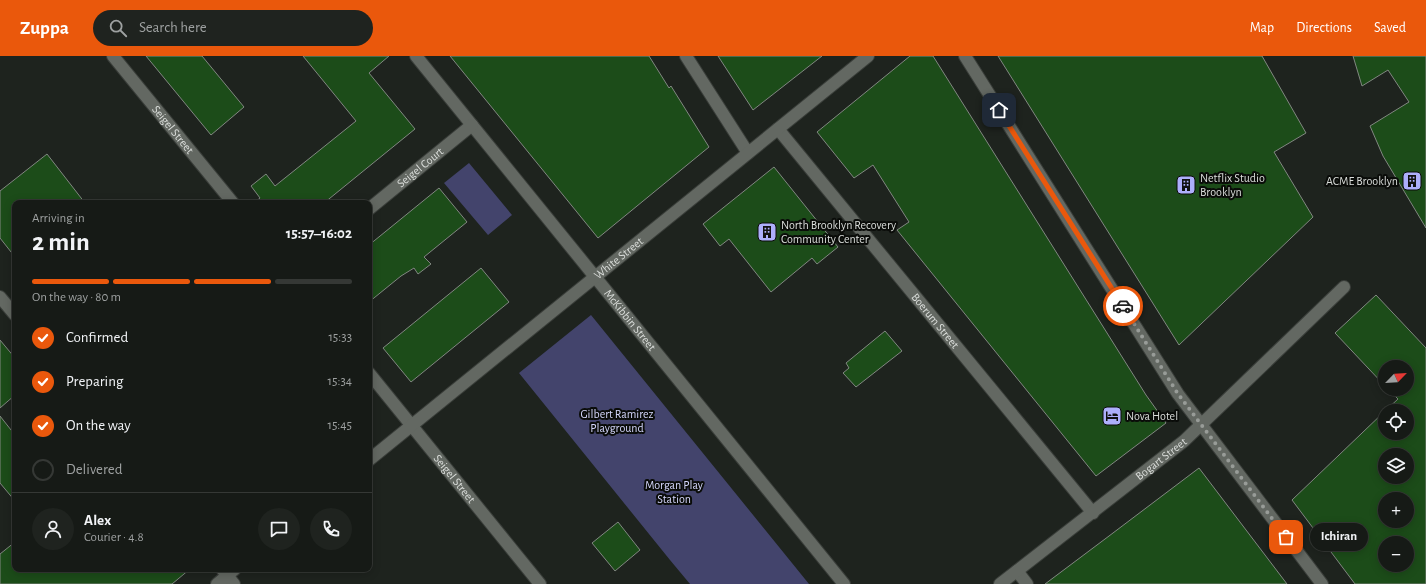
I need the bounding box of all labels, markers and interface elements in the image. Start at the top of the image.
search box [93,10,373,46]
icon: search [107,17,129,39]
text: Zuppa [20,19,69,38]
text: Search here [139,20,207,35]
text: Map [1250,21,1274,35]
text: Directions [1296,21,1352,35]
text: Saved [1374,21,1406,35]
pin [982,93,1016,127]
icon: home [988,99,1010,121]
street label: Seigel Street [150,103,196,156]
street label: Seigel Court [395,145,446,190]
building icon: ACME Brooklyn [1401,170,1423,192]
place label: Netflix Studio Brooklyn [1200,172,1265,199]
building icon: Netflix Studio Brooklyn [1175,174,1197,196]
place label: ACME Brooklyn [1326,175,1398,188]
text: Arriving in [32,212,85,225]
place label: North Brooklyn Recovery Community Center [781,219,896,246]
building icon: North Brooklyn Recovery Community Center [756,221,778,243]
text: 15:57–16:02 [286,226,352,241]
text: 2 min [32,229,90,255]
street label: White Street [592,235,645,281]
courier [1103,286,1143,326]
street label: McKibbin Street [602,287,658,353]
text: On the way · 80 m [32,291,121,304]
street label: Boerum Street [909,291,961,351]
icon: car [1112,295,1134,317]
icon: check [32,327,54,349]
text: Confirmed [66,330,128,345]
text: 15:33 [328,331,352,344]
north arrow [1378,360,1414,396]
map controls [1378,360,1414,572]
icon: check [32,371,54,393]
text: Preparing [66,374,123,389]
text: 15:34 [328,375,352,388]
button: locate [1378,404,1414,440]
hotel icon: Nova Hotel [1101,405,1123,427]
park label: Gilbert Ramirez Playground [580,408,654,435]
place label: Nova Hotel [1126,410,1178,422]
icon: check [32,415,54,437]
text: On the way [66,418,131,433]
text: 15:45 [327,419,352,432]
street label: Bogart Street [1133,435,1189,482]
button: layers [1378,448,1414,484]
street label: Seigel Street [432,452,478,505]
text: Delivered [66,462,123,477]
park label: Morgan Play Station [645,479,703,505]
button: + [1378,492,1414,528]
button: person [32,508,74,550]
button: chat [258,508,300,550]
button: phone [310,508,352,550]
text: Alex [84,513,111,528]
pin [1269,520,1303,554]
callout: Ichiran [1310,523,1368,551]
icon: bag [1275,526,1297,548]
text: Ichiran [1321,530,1357,543]
text: Courier · 4.8 [84,531,144,544]
button: − [1378,536,1414,572]

